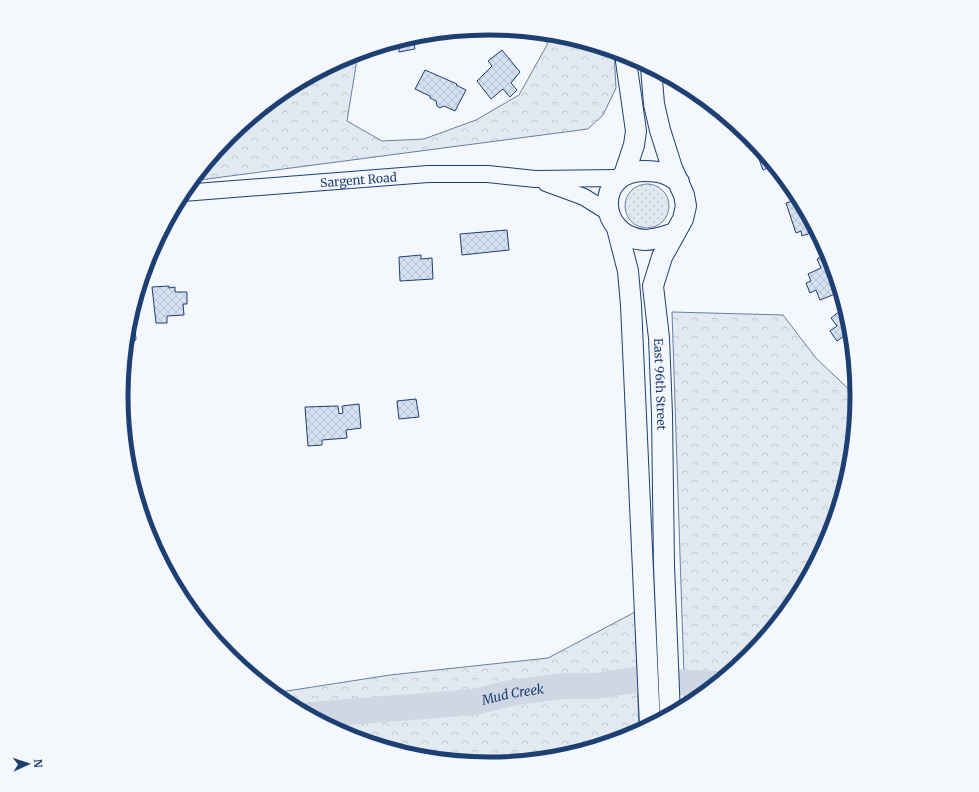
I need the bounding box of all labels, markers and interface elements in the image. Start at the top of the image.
street label: Sargent Road [320,169,397,190]
street label: East 96th Street [652,338,670,431]
water label: Mud Creek [479,680,545,709]
north arrow [8,744,48,784]
text: N [31,759,45,768]

